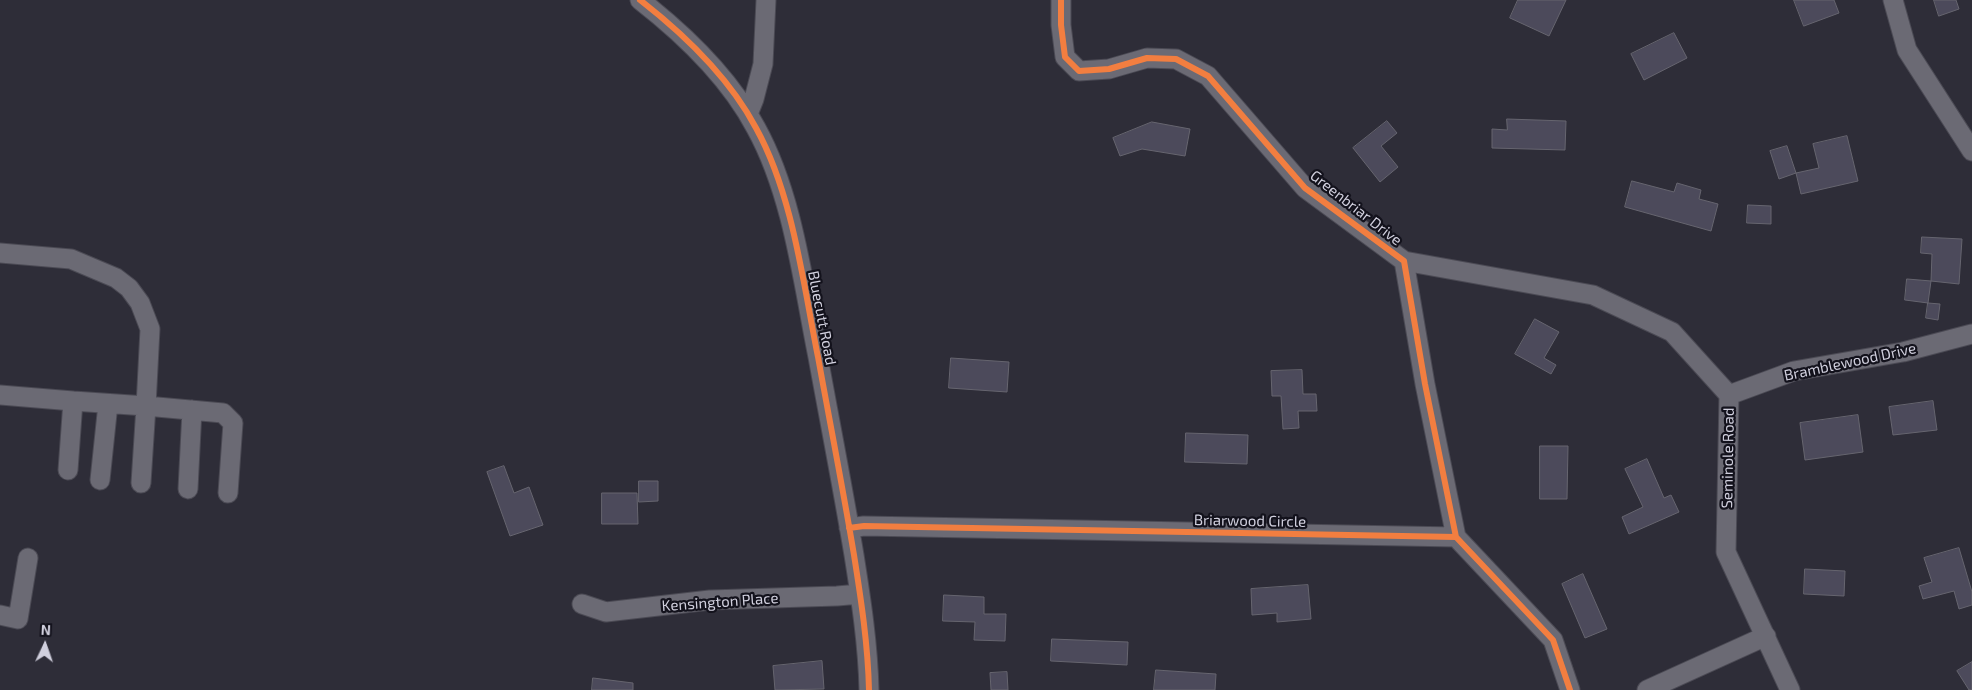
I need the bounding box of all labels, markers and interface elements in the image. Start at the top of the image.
street label: Greenbriar Drive [1307,167,1405,249]
street label: Bluecutt Road [804,269,840,367]
street label: Bramblewood Drive [1782,339,1918,385]
street label: Seminole Road [1718,407,1738,509]
street label: Briarwood Circle [1194,511,1306,531]
street label: Kensington Place [661,589,779,615]
north arrow [20,620,70,670]
text: N [40,621,51,638]

